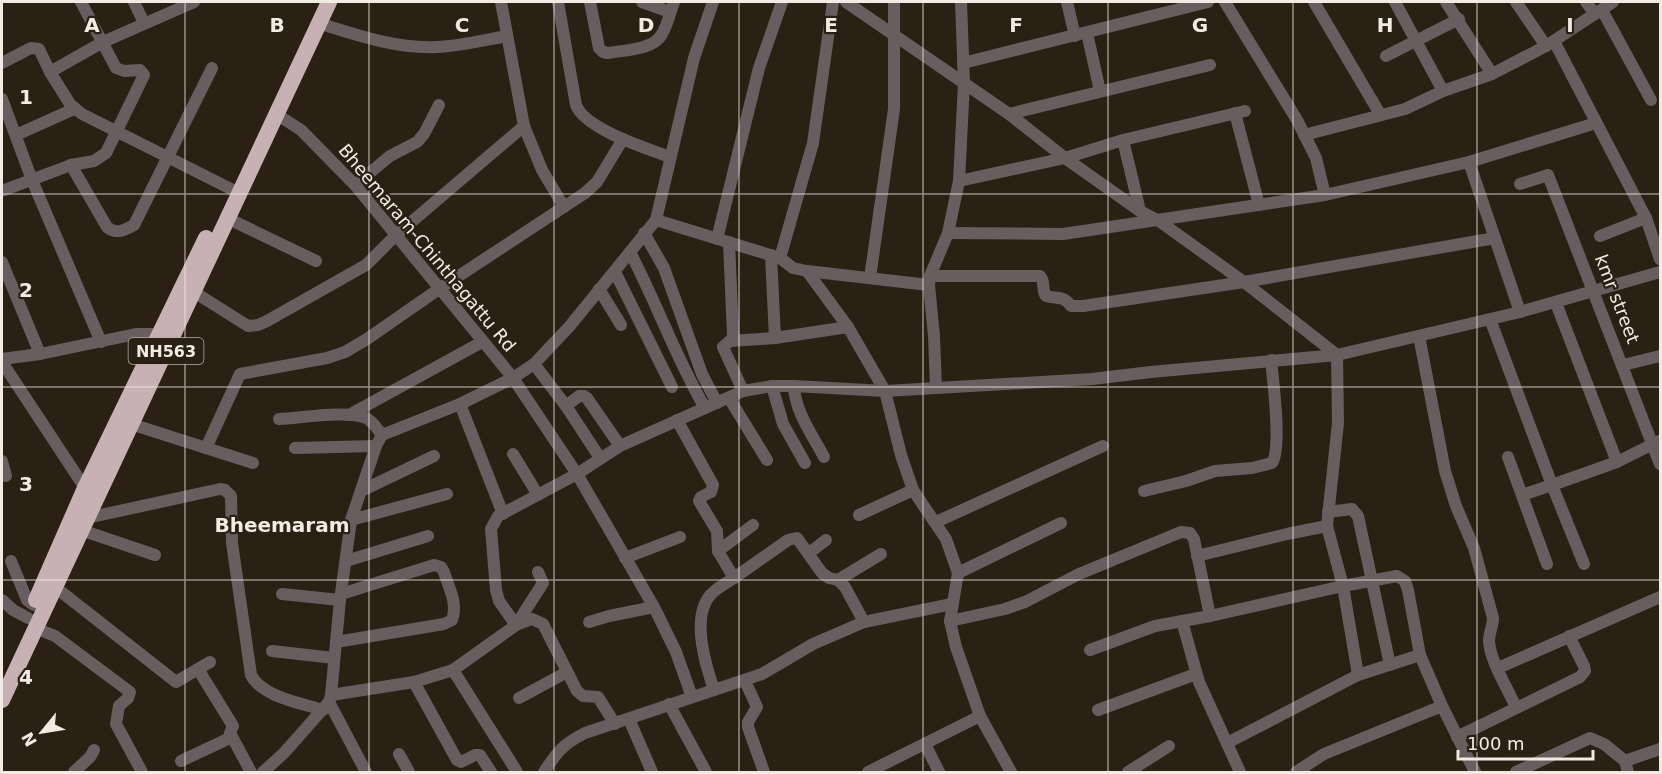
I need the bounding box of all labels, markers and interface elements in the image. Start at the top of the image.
text: A [84,13,100,37]
text: B [269,13,285,37]
text: C [455,13,469,37]
text: D [638,13,654,37]
text: E [824,13,838,37]
text: F [1009,13,1023,37]
text: G [1192,13,1208,37]
text: H [1377,13,1393,37]
text: I [1566,13,1574,37]
text: 1 [19,85,33,109]
street label: Bheemaram-Chinthagattu Rd [334,140,520,356]
street label: kmr street [1591,251,1644,346]
text: 2 [19,278,33,302]
road number: NH563 [128,338,204,364]
text: 3 [19,472,33,496]
district label: Bheemaram [214,513,350,537]
text: 4 [19,665,33,689]
north arrow [12,702,72,762]
scale bar [1458,723,1593,761]
text: N [18,729,41,750]
text: 100 m [1467,733,1525,754]

